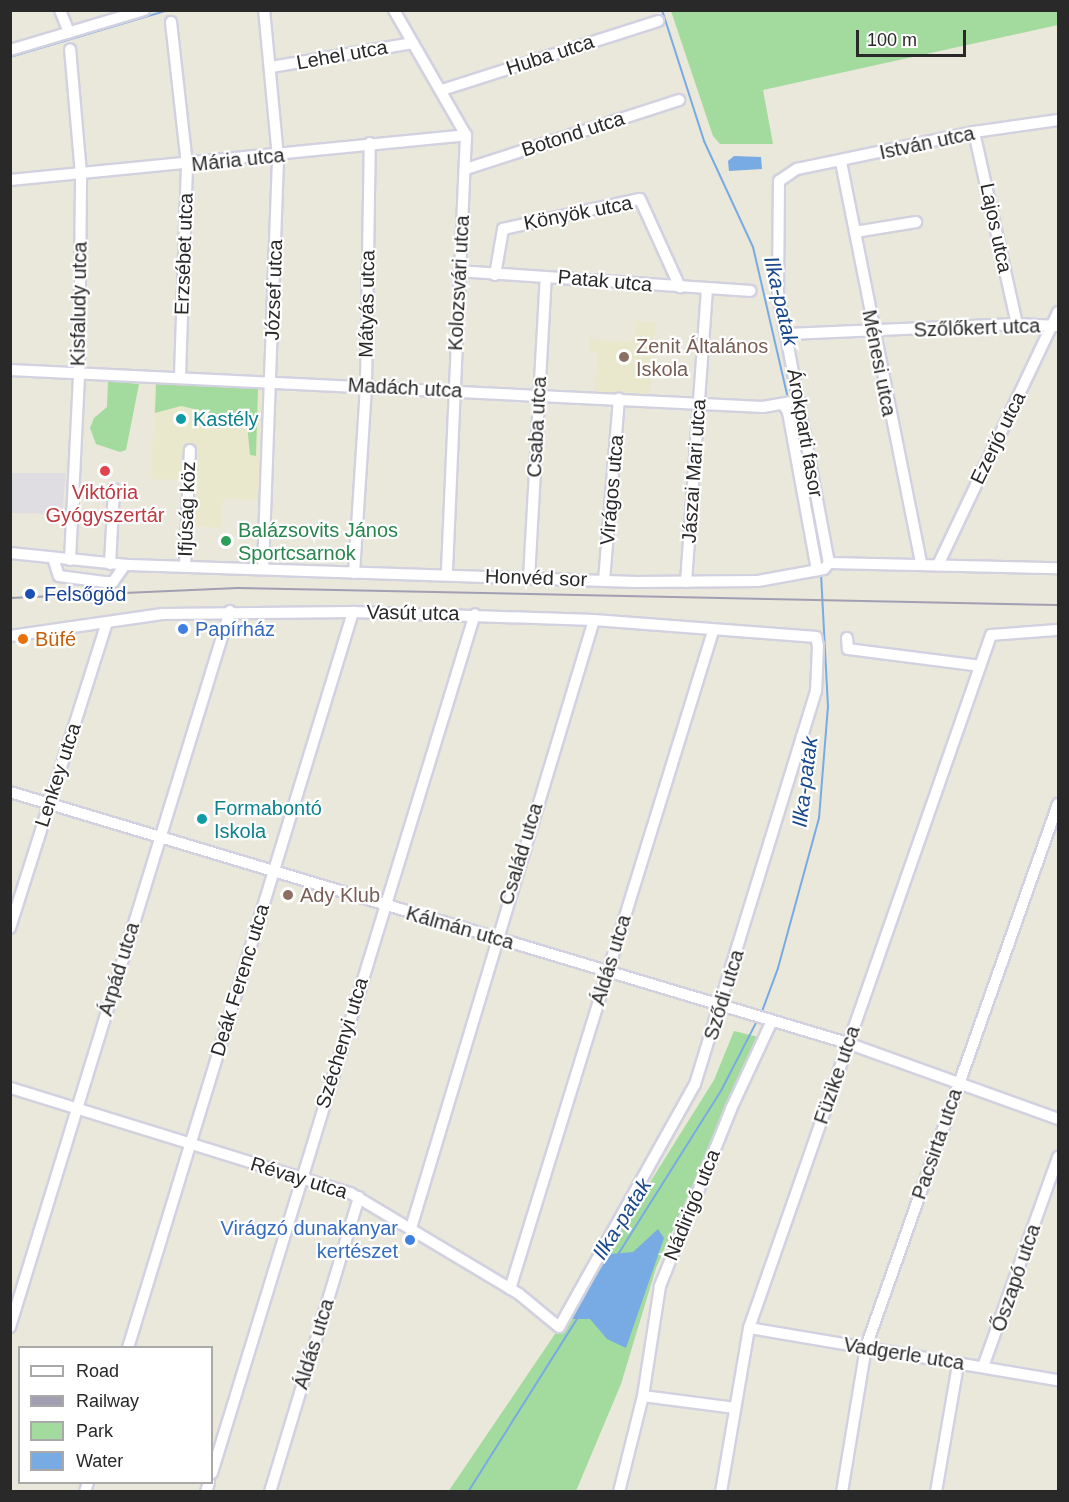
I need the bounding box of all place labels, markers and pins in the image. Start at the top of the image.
place label: Zenit Általános Iskola [636,334,768,381]
marker: Zenit Általános Iskola [617,350,631,364]
place label: Kastély [193,407,259,431]
marker: Kastély [174,412,188,426]
marker: Viktória Gyógyszertár [98,464,112,478]
place label: Viktória Gyógyszertár [46,480,164,527]
place label: Balázsovits János Sportcsarnok [238,518,398,565]
marker: Balázsovits János Sportcsarnok [219,534,233,548]
place label: Felsőgöd [44,582,126,606]
marker: Felsőgöd [21,585,39,603]
place label: Papírház [195,617,275,641]
marker: Papírház [176,622,190,636]
place label: Büfé [35,627,76,651]
marker: Büfé [16,632,30,646]
place label: Formabontó Iskola [214,796,322,843]
marker: Formabontó Iskola [195,812,209,826]
place label: Ady Klub [300,883,380,907]
marker: Ady Klub [281,888,295,902]
place label: Virágzó dunakanyar kertészet [220,1216,398,1263]
marker: Virágzó dunakanyar kertészet [403,1233,417,1247]

